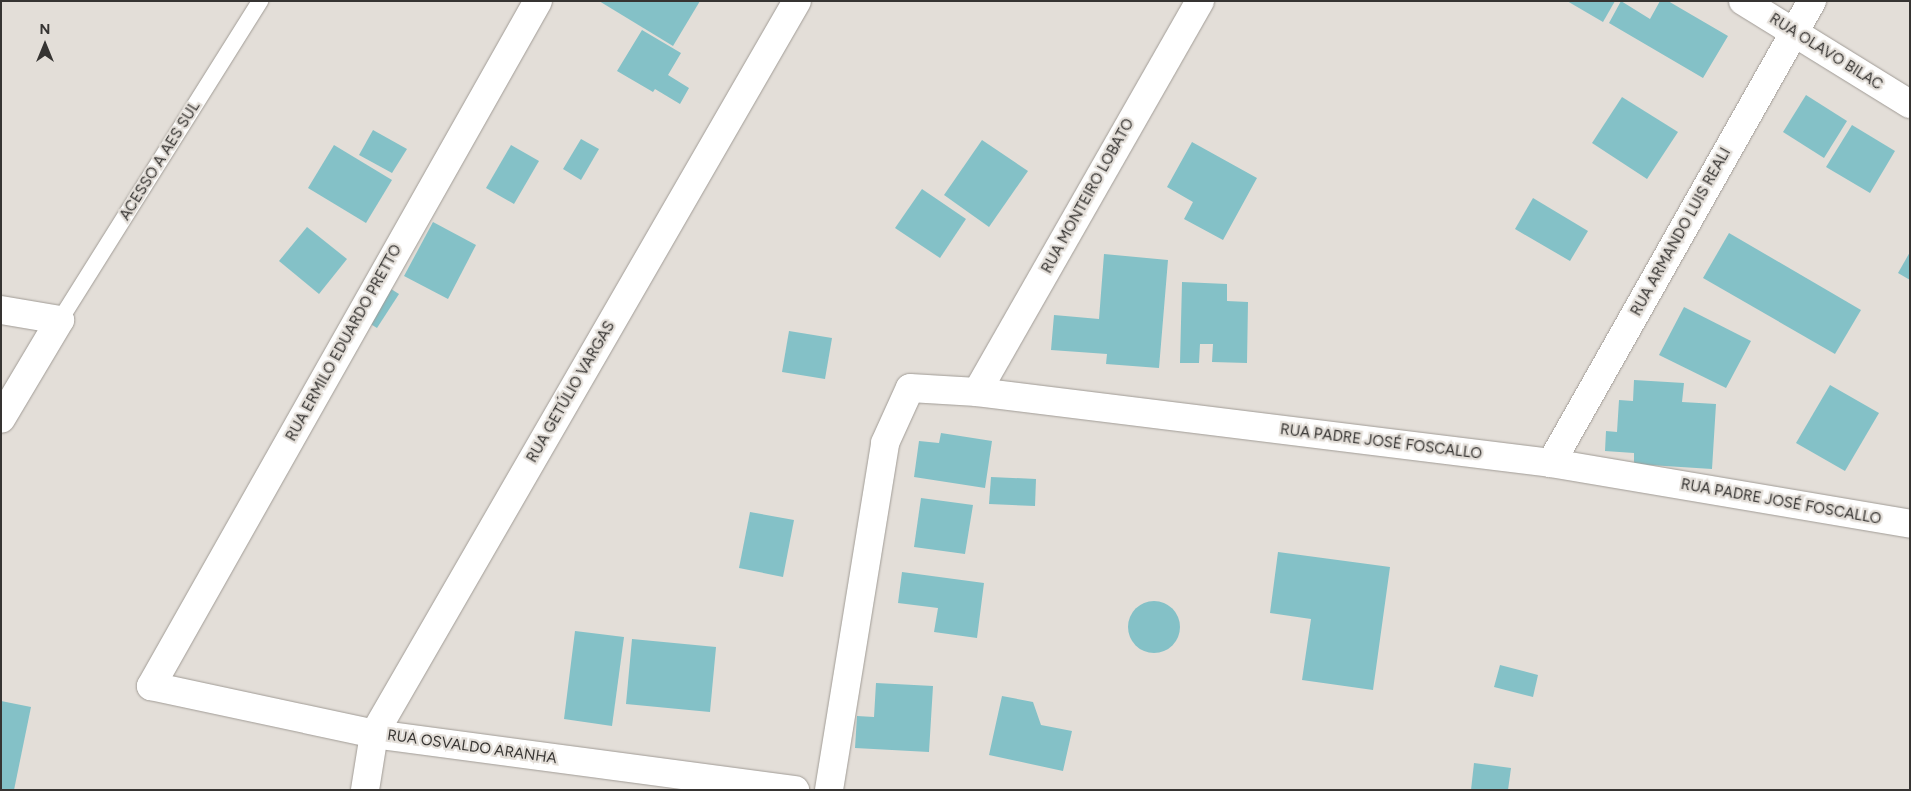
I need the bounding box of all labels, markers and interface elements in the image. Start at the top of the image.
street label: RUA OLAVO BILAC [1766,10,1886,94]
north arrow [20,20,70,70]
text: N [40,21,50,38]
street label: ACESSO A AES SUL [116,98,204,224]
street label: RUA MONTEIRO LOBATO [1038,116,1138,276]
street label: RUA ARMANDO LUIS REALI [1627,145,1735,319]
street label: RUA ERMILO EDUARDO PRETTO [282,242,406,444]
street label: RUA GETÚLIO VARGAS [523,318,619,466]
street label: RUA PADRE JOSÉ FOSCALLO [1279,421,1483,463]
street label: RUA PADRE JOSÉ FOSCALLO [1679,476,1883,528]
street label: RUA OSVALDO ARANHA [386,726,558,768]

